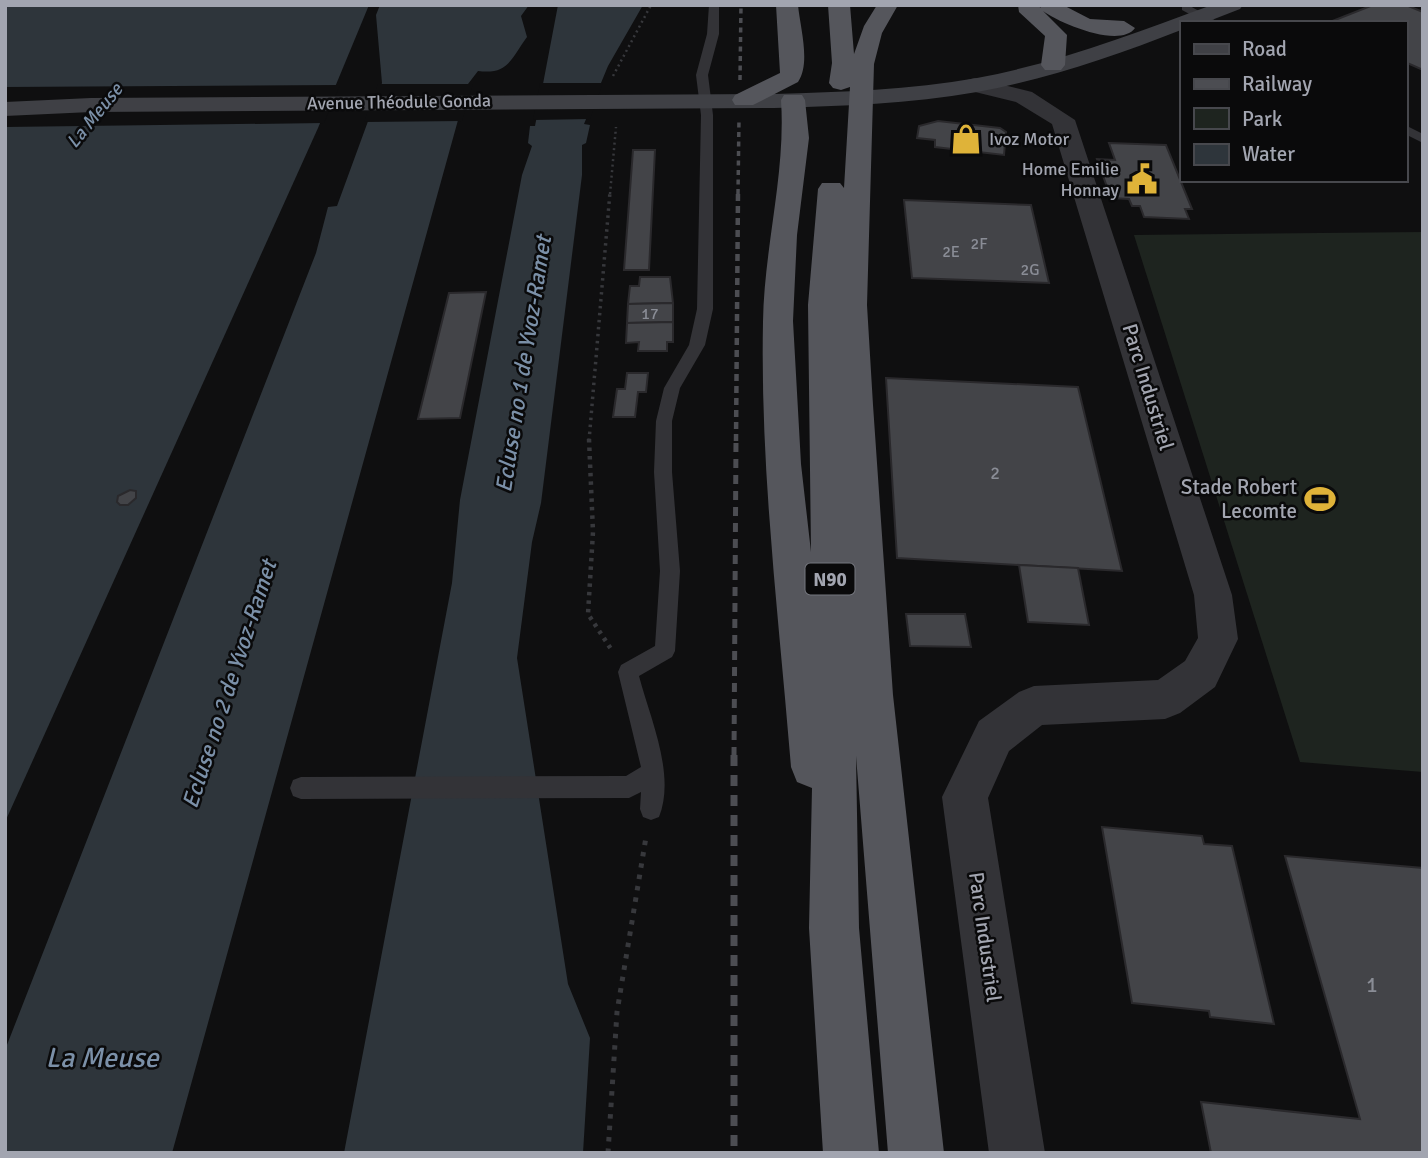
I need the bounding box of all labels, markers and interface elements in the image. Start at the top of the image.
legend [1180,21,1407,182]
text: Road [1242,36,1287,62]
text: Railway [1242,71,1312,97]
water label: La Meuse [61,77,129,153]
street label: Avenue Théodule Gonda [307,89,491,115]
text: Park [1242,106,1283,132]
shop icon: Ivoz Motor [949,122,983,156]
place label: Ivoz Motor [989,128,1070,150]
text: Water [1242,141,1295,167]
place label: Home Emilie Honnay [1022,158,1120,201]
public building icon: Home Emilie Honnay [1125,162,1159,196]
water label: Ecluse no 1 de Yvoz-Ramet [489,231,559,494]
house number: 2F [971,234,987,254]
house number: 2E [942,242,960,262]
house number: 2G [1021,260,1039,280]
house number: 17 [641,304,659,324]
street label: Parc Industriel [1116,320,1180,454]
house number: 2 [990,462,1000,484]
place label: Stade Robert Lecomte [1181,474,1297,524]
sports icon: Stade Robert Lecomte [1303,482,1337,516]
water label: Ecluse no 2 de Yvoz-Ramet [176,554,284,812]
road number: N90 [806,564,854,594]
street label: Parc Industriel [963,870,1007,1004]
house number: 1 [1366,972,1378,998]
water label: La Meuse [46,1041,160,1075]

